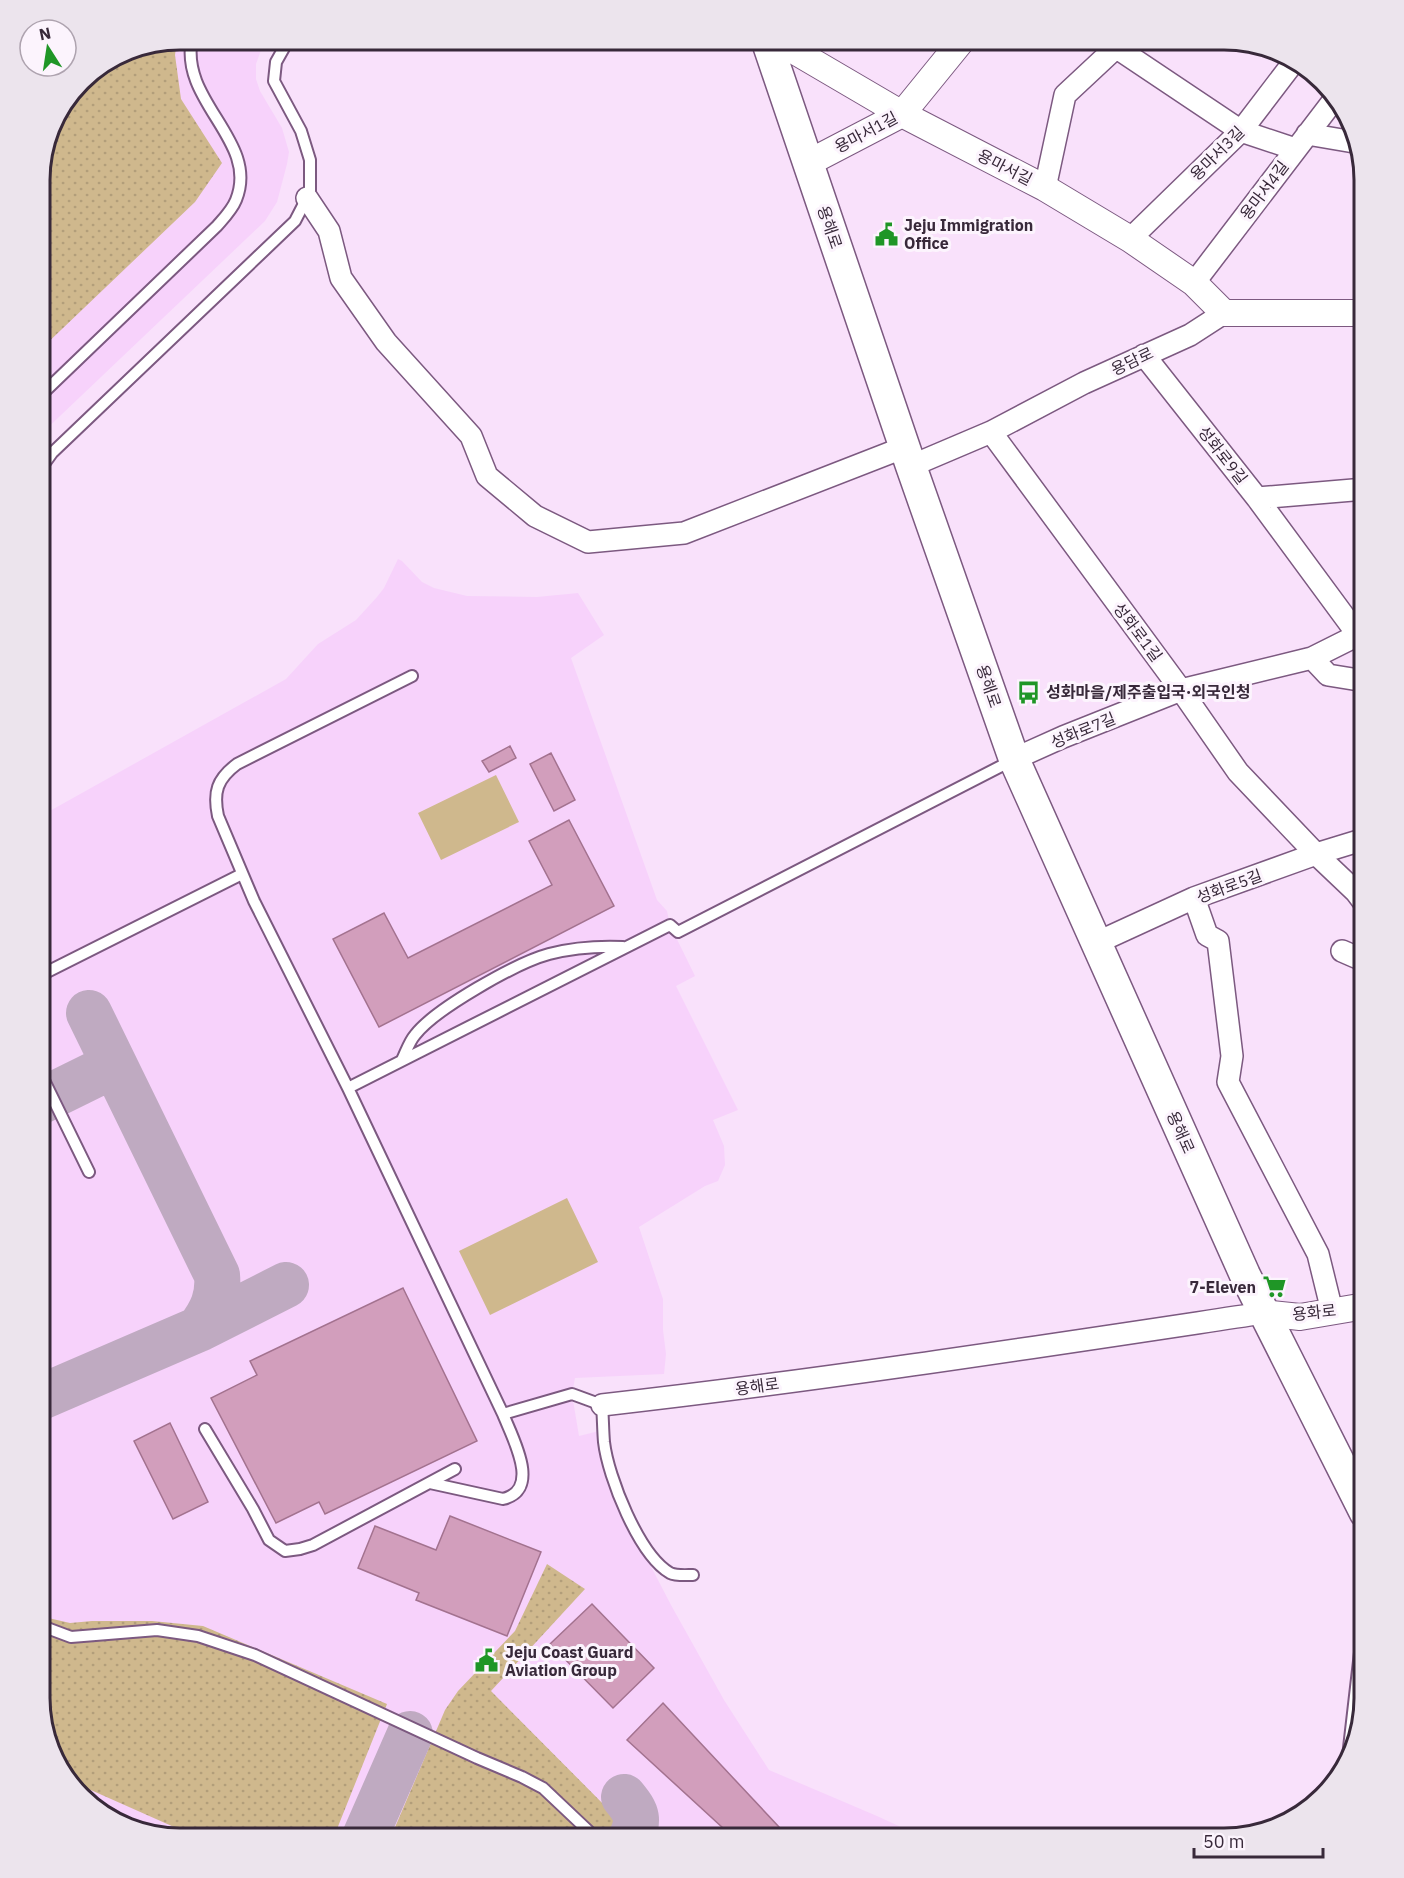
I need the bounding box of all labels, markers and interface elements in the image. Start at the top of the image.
north arrow [18,18,78,78]
text: N [37,22,53,44]
street label: 용마서1길 [831,107,901,157]
street label: 용마서3길 [1186,122,1248,184]
street label: 용마서길 [974,145,1036,189]
street label: 용마서4길 [1235,157,1293,223]
street label: 용해로 [813,203,847,251]
place label: Jeju Immigration Office [904,215,1033,253]
public building icon: Jeju Immigration Office [873,221,899,247]
street label: 용담로 [1108,342,1156,379]
street label: 성화로9길 [1194,422,1252,488]
street label: 성화로1길 [1109,599,1167,665]
street label: 용해로 [972,662,1006,710]
bus stop icon: 성화마을/제주출입국·외국인청 [1015,679,1041,705]
place label: 성화마을/제주출입국·외국인청 [1046,682,1250,702]
street label: 성화로7길 [1048,708,1118,752]
street label: 성화로5길 [1193,865,1265,907]
street label: 용해로 [1163,1108,1199,1156]
supermarket icon: 7-Eleven [1261,1274,1287,1300]
place label: 7-Eleven [1190,1277,1256,1297]
street label: 용화로 [1291,1300,1337,1324]
street label: 용해로 [734,1373,781,1399]
place label: Jeju Coast Guard Aviation Group [505,1642,633,1680]
public building icon: Jeju Coast Guard Aviation Group [474,1648,500,1674]
scale bar [1194,1821,1323,1859]
text: 50 m [1203,1830,1245,1853]

